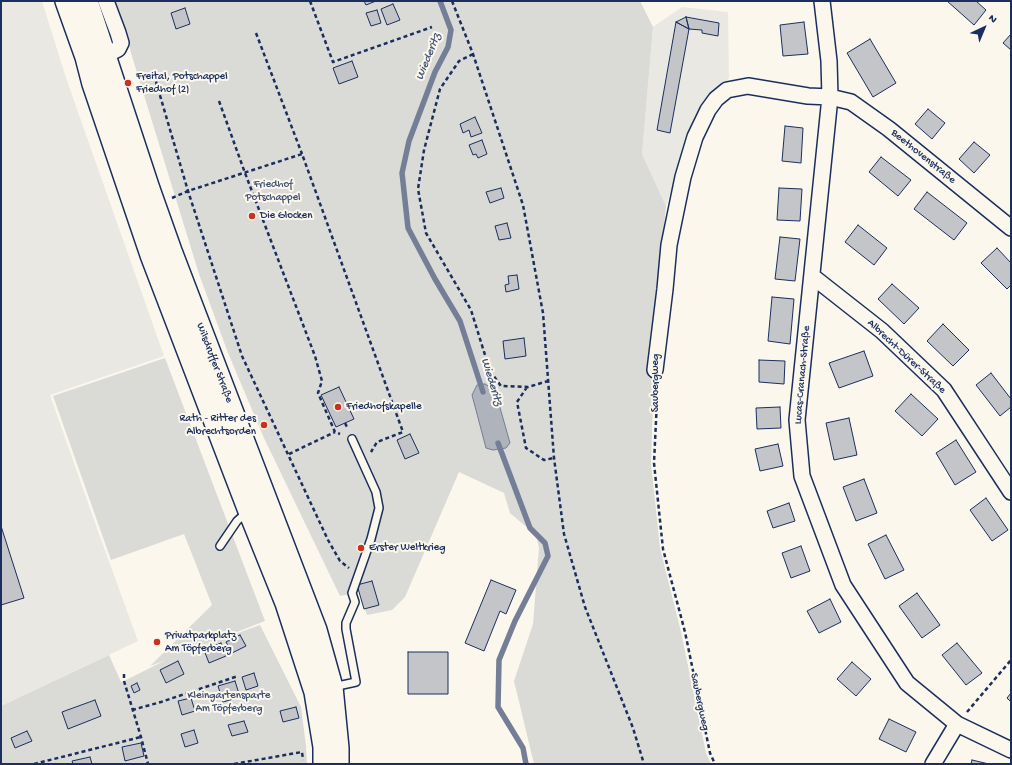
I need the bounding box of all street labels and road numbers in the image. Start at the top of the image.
street label: Beethovenstraße [888,127,958,187]
street label: Albrecht-Dürer-Straße [864,317,948,397]
street label: Wilsdruffer Straße [193,321,235,405]
street label: Lucas-Cranach-Straße [792,325,814,425]
street label: Saubergweg [649,354,663,412]
street label: Saubergweg [686,672,712,732]

